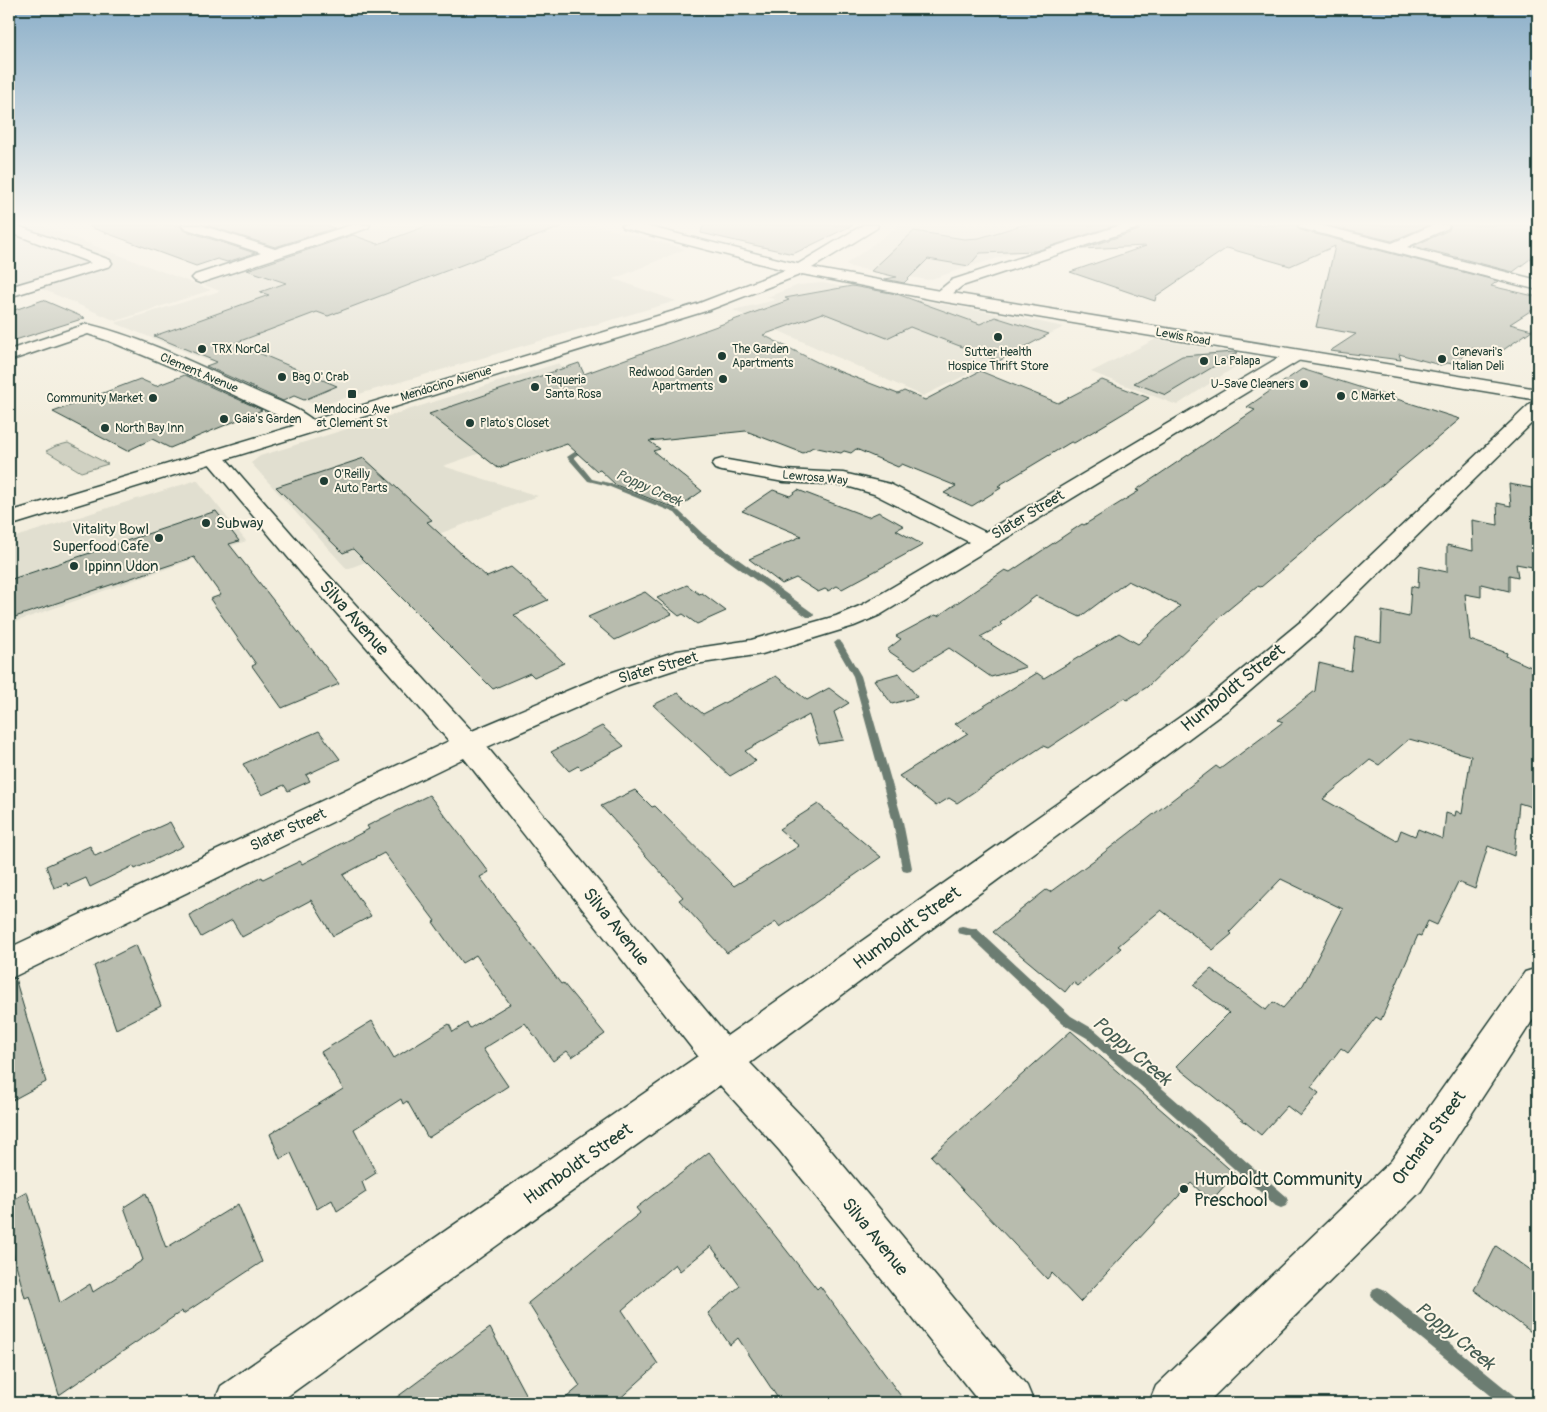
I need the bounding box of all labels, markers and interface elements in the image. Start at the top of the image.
street label: Lewis Road [1154,325,1212,349]
marker: Sutter Health Hospice Thrift Store [992,331,1004,343]
place label: TRX NorCal [212,342,270,357]
place label: The Garden Apartments [732,342,794,371]
marker: TRX NorCal [196,343,208,355]
place label: Sutter Health Hospice Thrift Store [947,345,1049,374]
place label: Canevari's Italian Deli [1452,345,1504,374]
street label: Clement Avenue [158,350,240,396]
marker: The Garden Apartments [716,350,728,362]
marker: Canevari's Italian Deli [1436,353,1448,365]
place label: La Palapa [1214,354,1261,369]
marker: La Palapa [1198,355,1210,367]
street label: Mendocino Avenue [399,363,493,405]
place label: Redwood Garden Apartments [629,365,714,394]
place label: Bag O' Crab [292,370,349,385]
marker: Bag O' Crab [276,371,288,383]
place label: Taqueria Santa Rosa [545,373,602,402]
marker: Redwood Garden Apartments [717,373,729,385]
place label: U-Save Cleaners [1211,377,1295,392]
marker: U-Save Cleaners [1298,378,1310,390]
marker: Taqueria Santa Rosa [529,381,541,393]
marker: Mendocino Ave at Clement St [346,388,358,400]
place label: C Market [1351,389,1395,404]
marker: C Market [1335,390,1347,402]
place label: Community Market [46,391,143,406]
marker: Community Market [147,392,159,404]
place label: Mendocino Ave at Clement St [314,402,390,431]
place label: Gaia's Garden [234,412,302,427]
marker: Gaia's Garden [218,413,230,425]
place label: Plato's Closet [480,416,549,431]
marker: Plato's Closet [464,417,476,429]
place label: North Bay Inn [115,421,184,436]
marker: North Bay Inn [99,422,111,434]
water label: Poppy Creek [613,466,686,511]
place label: O'Reilly Auto Parts [334,467,388,496]
street label: Lewrosa Way [782,468,848,488]
marker: O'Reilly Auto Parts [318,475,330,487]
street label: Slater Street [988,485,1069,544]
place label: Subway [216,514,264,533]
marker: Subway [200,517,212,529]
place label: Vitality Bowl Superfood Cafe [52,520,150,556]
marker: Vitality Bowl Superfood Cafe [153,532,165,544]
place label: Ippinn Udon [84,557,159,576]
marker: Ippinn Udon [68,560,80,572]
street label: Silva Avenue [314,575,394,661]
street label: Humboldt Street [1176,638,1290,737]
street label: Slater Street [616,647,701,688]
street label: Slater Street [247,804,330,856]
street label: Humboldt Street [849,881,966,975]
street label: Silva Avenue [578,883,654,971]
water label: Poppy Creek [1088,1011,1178,1092]
street label: Orchard Street [1387,1086,1471,1190]
street label: Humboldt Street [519,1118,637,1210]
place label: Humboldt Community Preschool [1194,1168,1363,1212]
marker: Humboldt Community Preschool [1178,1183,1190,1195]
street label: Silva Avenue [837,1193,913,1281]
water label: Poppy Creek [1410,1297,1501,1377]

